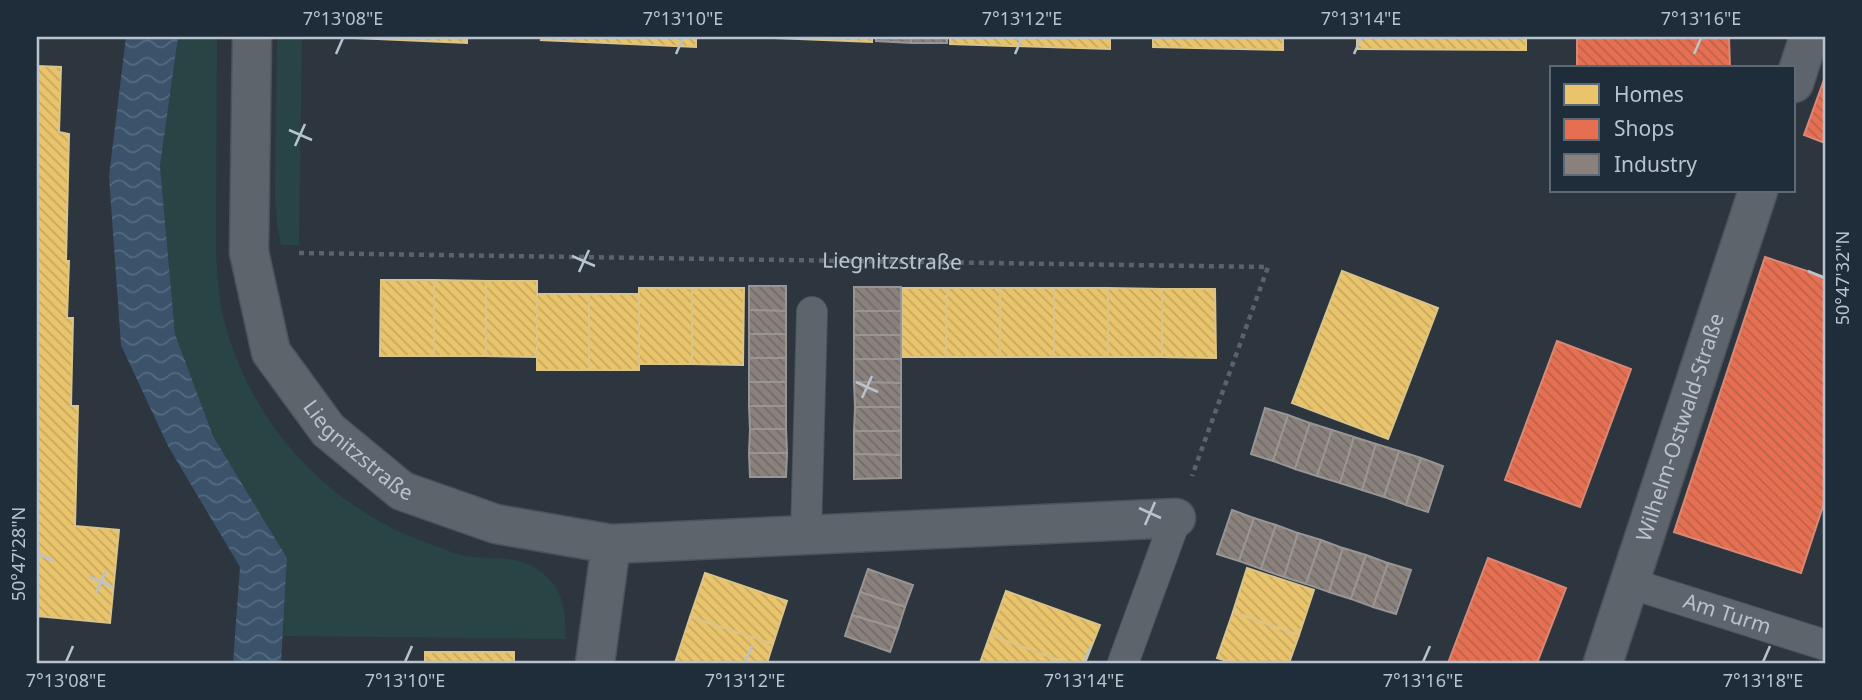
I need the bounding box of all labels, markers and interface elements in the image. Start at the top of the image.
text: 7°13'08"E [303,6,383,30]
text: 7°13'10"E [643,6,723,30]
text: 7°13'12"E [982,6,1062,30]
text: 7°13'14"E [1321,6,1401,30]
text: 7°13'16"E [1661,6,1741,30]
legend [1550,66,1796,192]
text: Homes [1614,80,1684,108]
text: Shops [1614,114,1674,142]
text: Industry [1614,150,1697,178]
text: 50°47'32"N [1830,231,1854,325]
street label: Liegnitzstraße [822,246,962,276]
street label: Wilhelm-Ostwald-Straße [1629,309,1730,545]
street label: Liegnitzstraße [297,394,416,507]
text: 50°47'28"N [6,507,30,601]
street label: Am Turm [1680,586,1775,640]
text: 7°13'08"E [26,668,106,692]
text: 7°13'10"E [365,668,445,692]
text: 7°13'12"E [705,668,785,692]
text: 7°13'14"E [1044,668,1124,692]
text: 7°13'16"E [1383,668,1463,692]
text: 7°13'18"E [1723,668,1803,692]

